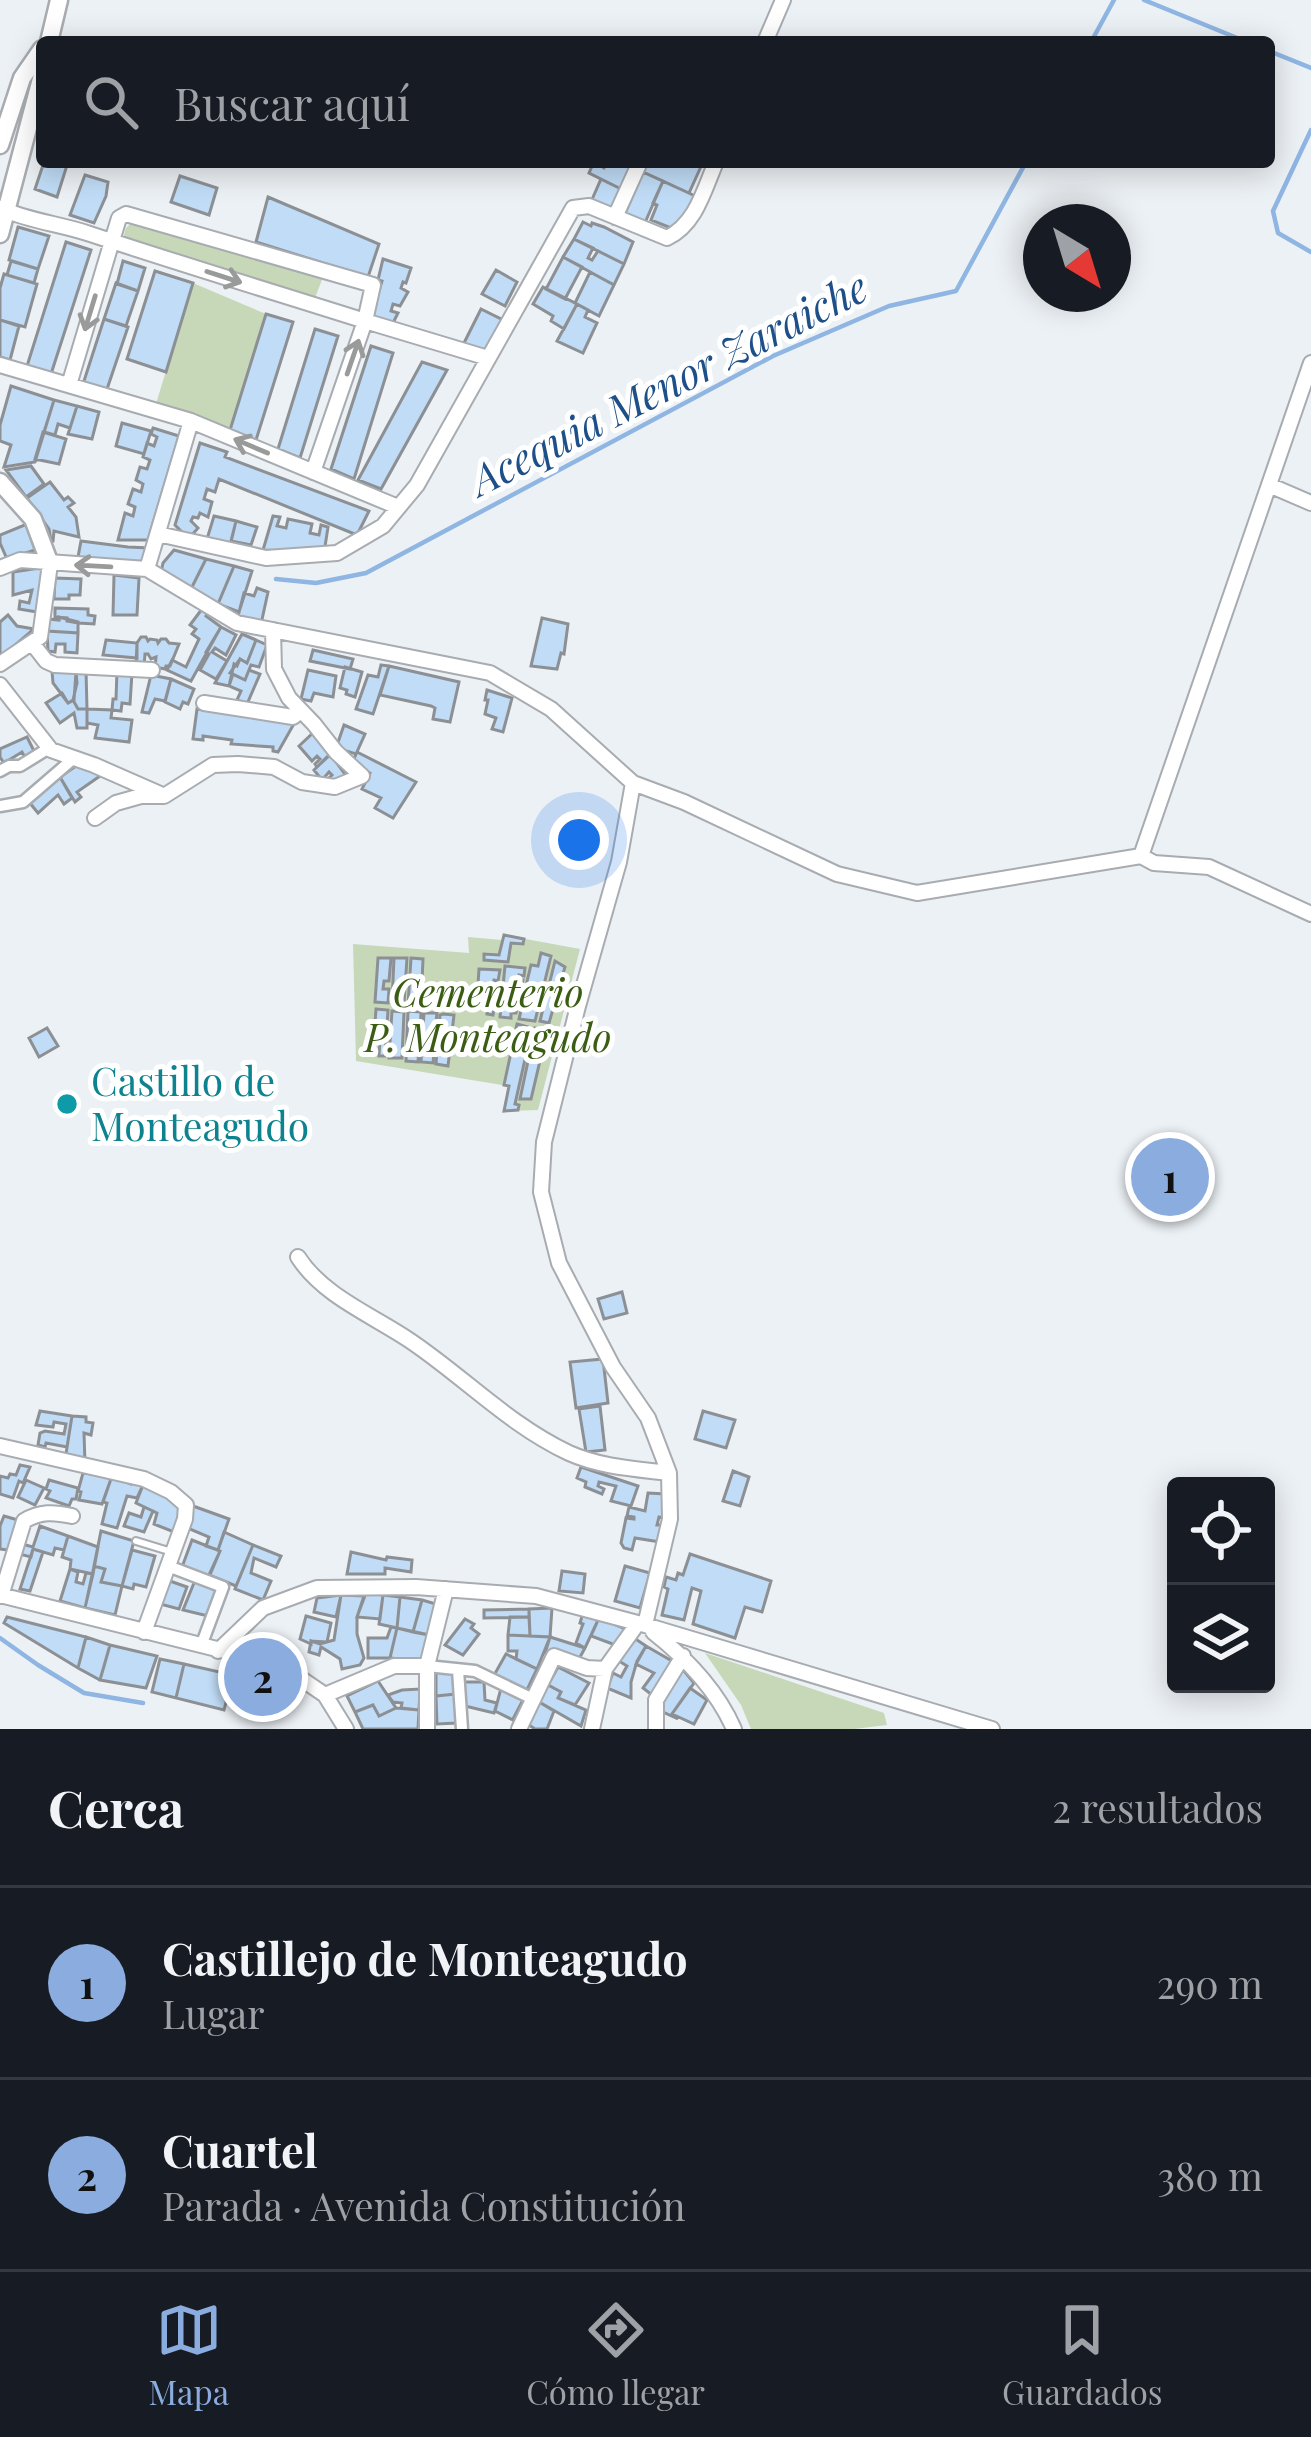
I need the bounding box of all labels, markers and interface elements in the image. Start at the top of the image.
search box [36,36,1275,168]
icon: search [78,69,144,135]
text: Buscar aquí [174,72,410,132]
north arrow [1023,204,1131,312]
water label: Acequia Menor Zaraiche [456,258,876,509]
one-way arrow [204,267,242,289]
one-way arrow [78,293,100,331]
one-way arrow [343,339,365,377]
one-way arrow [234,434,271,455]
one-way arrow [74,554,113,577]
your location [549,810,609,870]
park label: Cementerio P. Monteagudo [363,965,611,1062]
place label: Castillo de Monteagudo [91,1054,309,1151]
marker: Castillo de Monteagudo [54,1091,80,1117]
pin: 1 [1131,1132,1209,1222]
map controls [1167,1477,1275,1693]
button: locate [1167,1477,1275,1585]
button: layers [1167,1585,1275,1693]
pin: 2 [224,1632,302,1722]
text: Cerca [48,1773,184,1841]
text: 2 resultados [1052,1781,1263,1833]
text: Castillejo de Monteagudo [162,1927,688,1987]
text: 1 [80,1957,94,2009]
text: 290 m [1157,1957,1263,2009]
text: Lugar [162,1987,265,2039]
text: Cuartel [162,2119,318,2179]
text: 2 [77,2149,97,2201]
text: 380 m [1157,2149,1263,2201]
text: Parada · Avenida Constitución [162,2179,685,2231]
tab: Mapa [149,2297,229,2413]
tab: Cómo llegar [526,2297,705,2413]
tab: Guardados [1002,2297,1162,2413]

